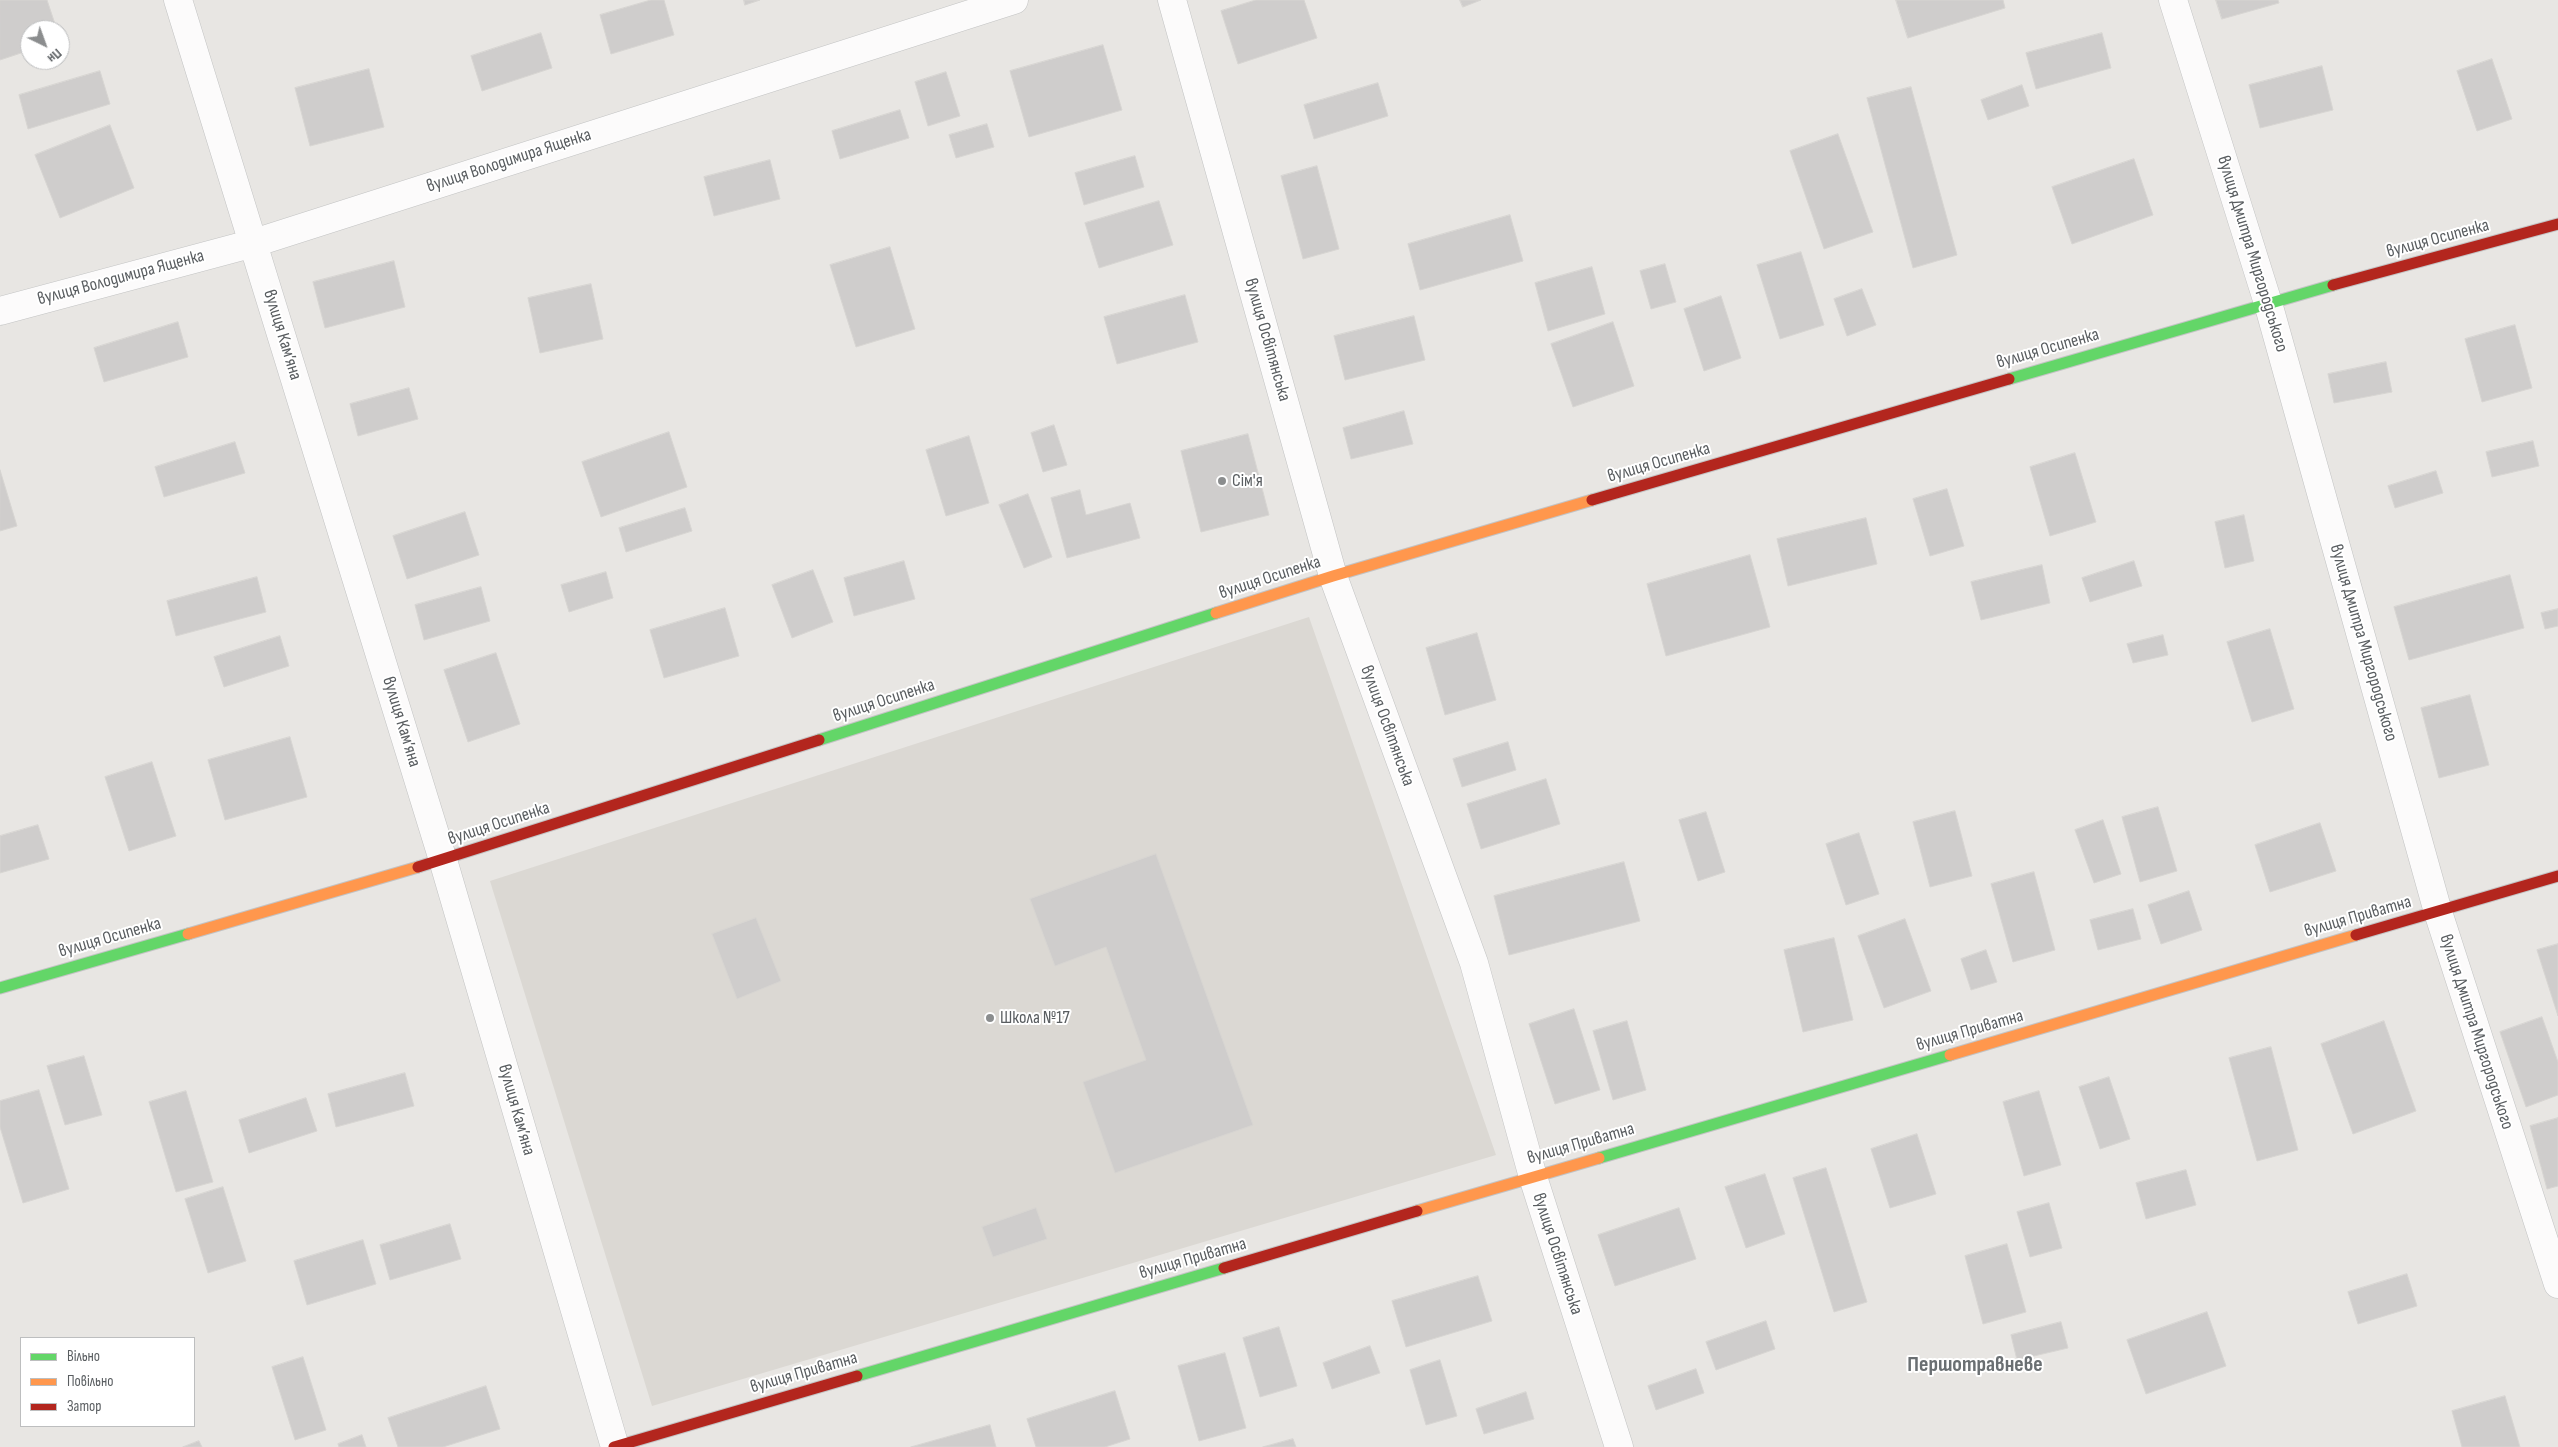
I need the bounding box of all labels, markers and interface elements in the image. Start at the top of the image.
north arrow [20,20,70,70]
text: Пн [44,45,65,67]
street label: вулиця Володимира Ященка [424,124,594,198]
street label: вулиця Дмитра Миргородського [2212,153,2292,355]
street label: вулиця Осипенка [2384,215,2492,263]
street label: вулиця Володимира Ященка [35,245,207,311]
street label: вулиця Освітянська [1239,276,1295,404]
street label: вулиця Кам’яна [258,287,306,383]
street label: вулиця Осипенка [1994,324,2102,374]
street label: вулиця Осипенка [1605,438,1713,488]
place label: Сім'я [1232,470,1263,492]
marker: Сім'я [1216,475,1228,487]
street label: вулиця Дмитра Миргородського [2325,542,2401,744]
street label: вулиця Осипенка [1217,551,1323,605]
street label: вулиця Освітянська [1355,663,1419,789]
street label: вулиця Кам’яна [377,674,425,770]
street label: вулиця Осипенка [831,674,937,728]
street label: вулиця Осипенка [446,797,552,851]
street label: вулиця Приватна [2302,891,2414,943]
street label: вулиця Осипенка [56,913,164,963]
street label: вулиця Дмитра Миргородського [2434,932,2518,1132]
street label: вулиця Приватна [1914,1005,2026,1057]
place label: Школа №17 [1000,1007,1070,1029]
marker: Школа №17 [984,1012,996,1024]
street label: вулиця Кам’яна [493,1062,539,1158]
street label: вулиця Приватна [1525,1118,1637,1170]
street label: вулиця Освітянська [1527,1190,1587,1318]
street label: вулиця Приватна [1137,1233,1249,1285]
legend [20,1337,195,1427]
text: Вільно [67,1347,100,1366]
street label: вулиця Приватна [748,1347,860,1399]
district label: Першотравневе [1907,1352,2043,1378]
text: Повільно [67,1372,113,1391]
text: Затор [67,1397,101,1416]

